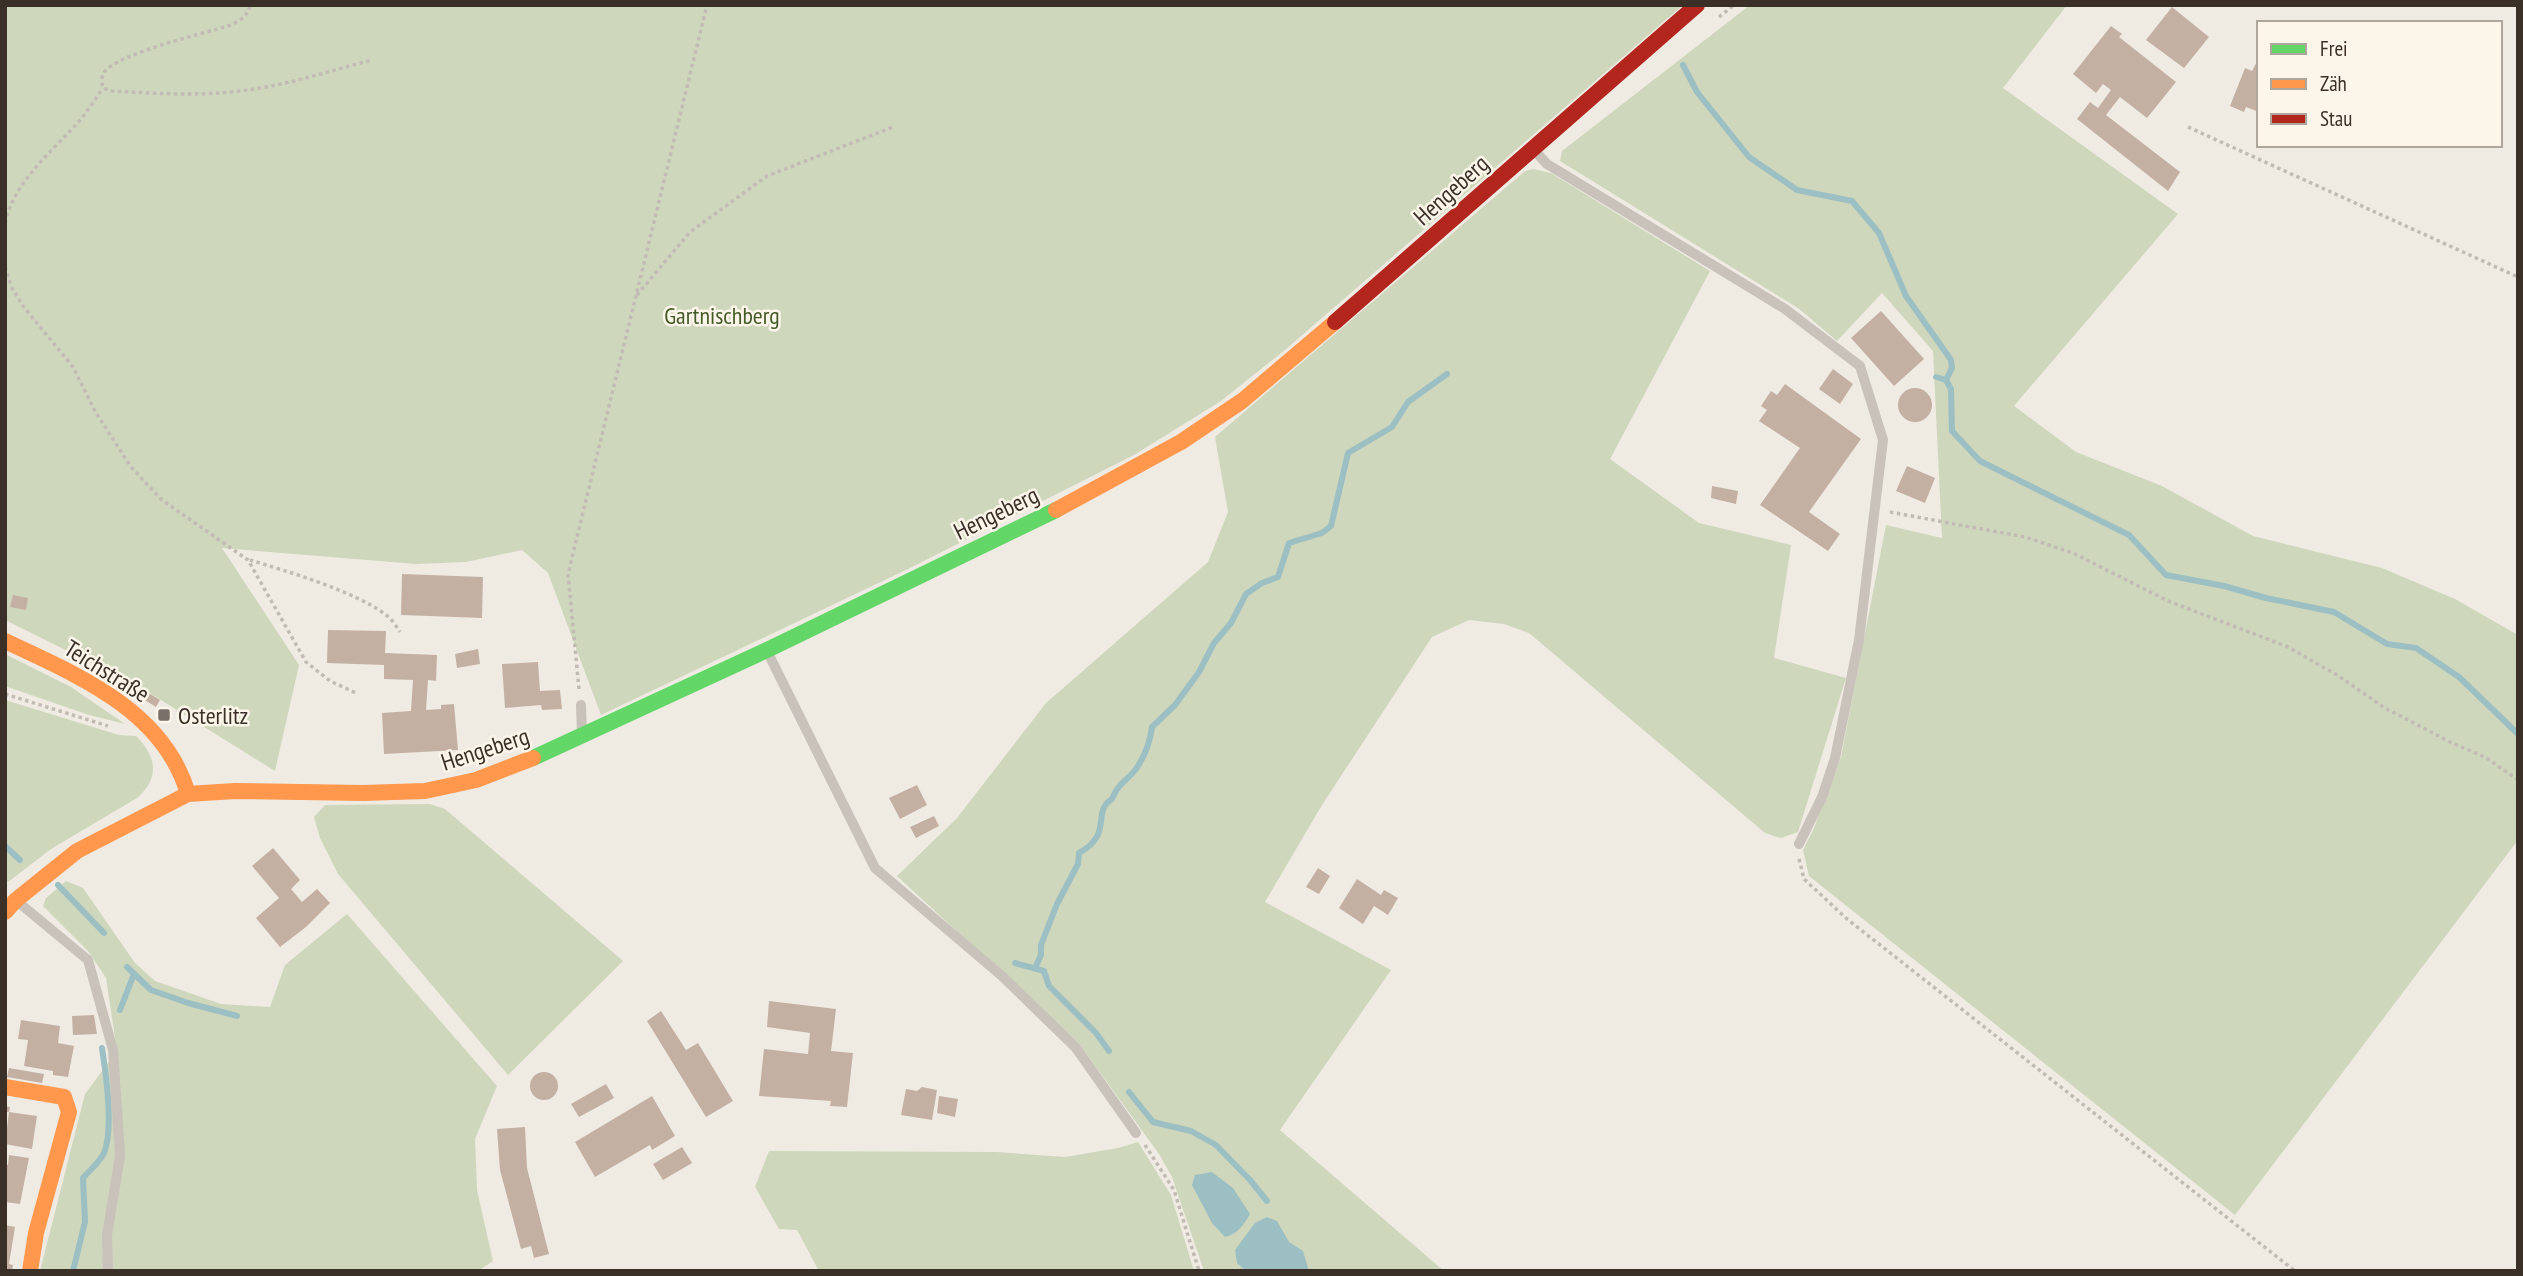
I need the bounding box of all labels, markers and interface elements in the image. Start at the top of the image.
legend [2257,21,2502,147]
text: Frei [2320,35,2348,62]
text: Zäh [2320,70,2347,97]
text: Stau [2320,105,2352,132]
street label: Hengeberg [1407,148,1495,232]
park label: Gartnischberg [664,300,780,331]
street label: Hengeberg [948,479,1044,547]
street label: Teichstraße [59,633,155,709]
place label: Osterlitz [178,700,248,731]
marker: Osterlitz [156,707,172,723]
street label: Hengeberg [437,720,533,778]

